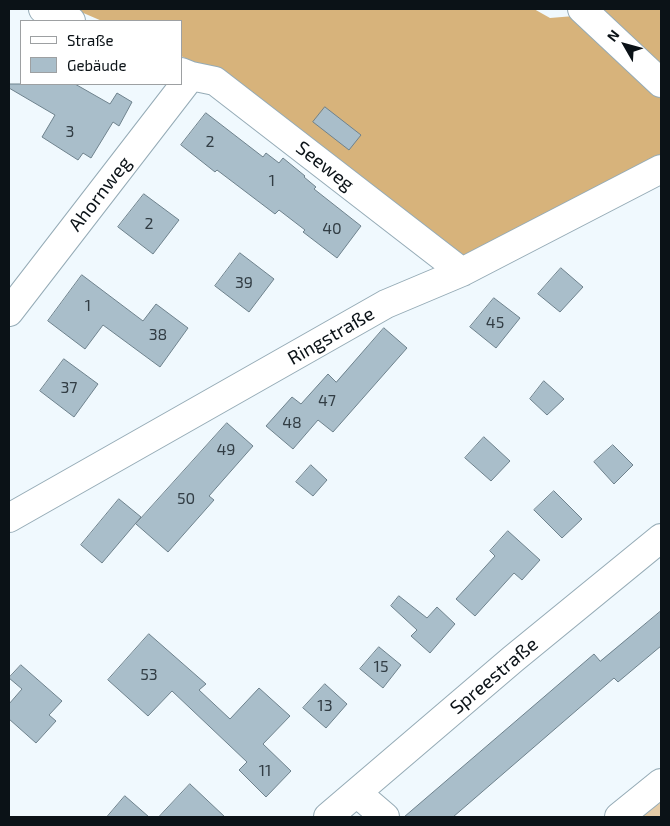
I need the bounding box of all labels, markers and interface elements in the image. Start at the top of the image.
legend [20,20,182,85]
north arrow [600,20,650,70]
text: N [603,26,623,45]
text: Straße [67,31,113,49]
text: Gebäude [67,56,126,74]
house number: 3 [66,122,74,142]
house number: 2 [206,132,214,152]
street label: Seeweg [291,136,359,196]
street label: Ahornweg [64,152,136,236]
house number: 1 [269,171,275,191]
house number: 2 [145,214,153,234]
house number: 40 [322,219,342,239]
house number: 39 [235,273,253,293]
house number: 1 [85,296,91,316]
street label: Ringstraße [284,302,378,370]
house number: 45 [486,313,504,333]
house number: 38 [149,325,167,345]
house number: 37 [60,378,78,398]
house number: 47 [318,391,336,411]
house number: 48 [282,413,302,433]
house number: 49 [217,440,235,460]
house number: 50 [177,489,195,509]
street label: Spreestraße [446,633,542,719]
house number: 15 [374,657,388,677]
house number: 53 [140,665,158,685]
house number: 13 [317,696,333,716]
house number: 11 [259,761,271,781]

